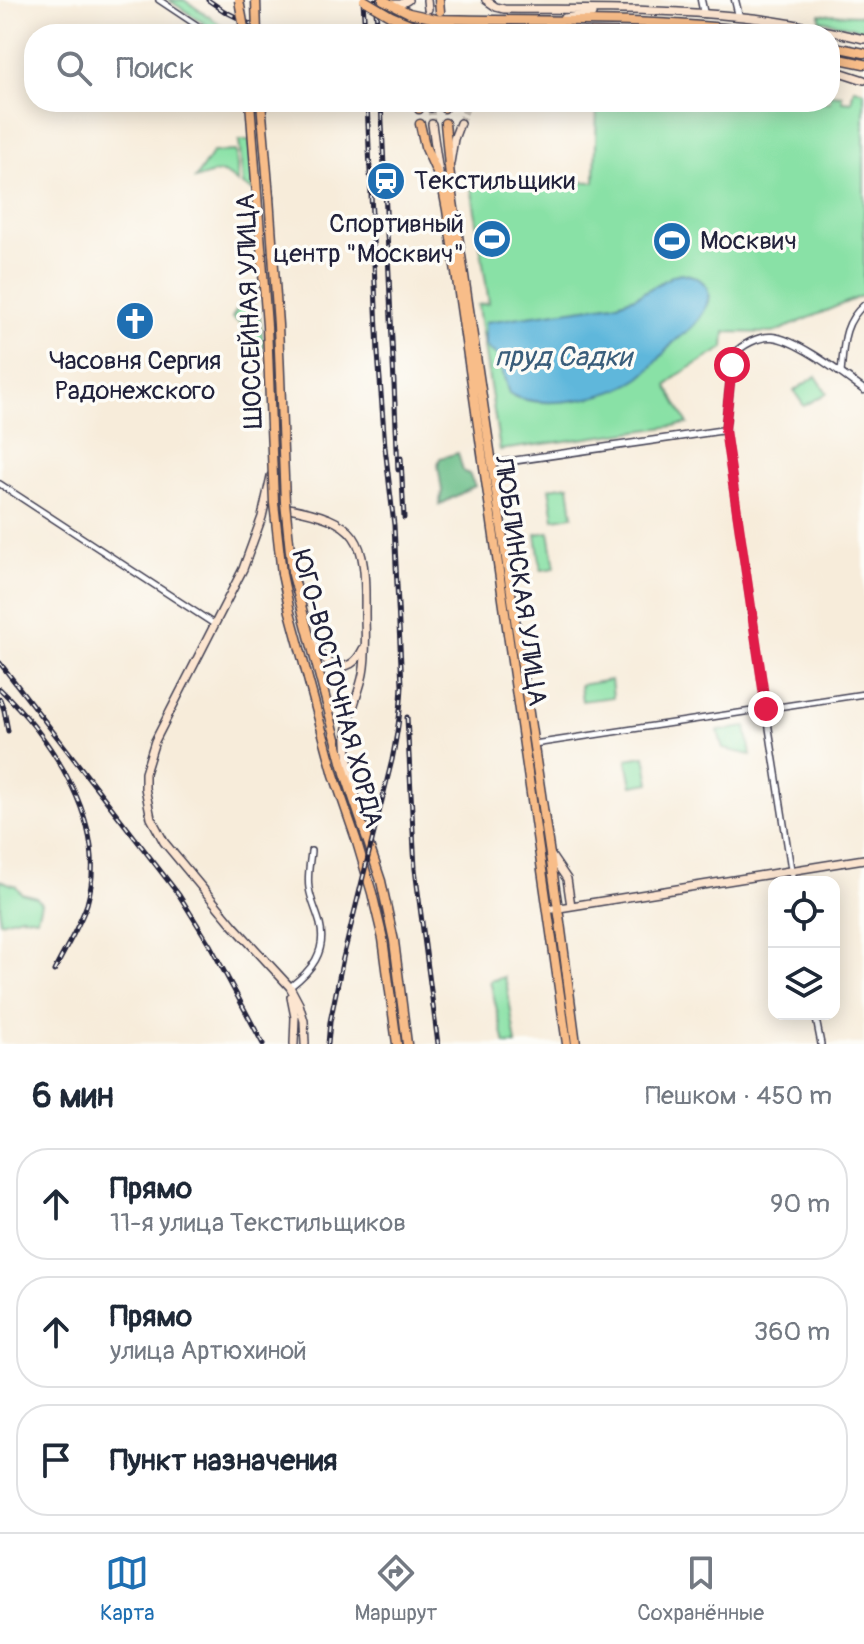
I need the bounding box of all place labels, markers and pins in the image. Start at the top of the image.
station icon: Текстильщики [365,160,407,202]
place label: Текстильщики [414,165,576,197]
place label: Спортивный центр "Москвич" [273,208,464,270]
sports icon: Спортивный центр "Москвич" [471,218,513,260]
sports icon: Москвич [651,220,693,262]
place label: Москвич [700,225,797,257]
church icon: Часовня Сергия Радонежского [114,300,156,342]
place label: Часовня Сергия Радонежского [49,345,221,407]

